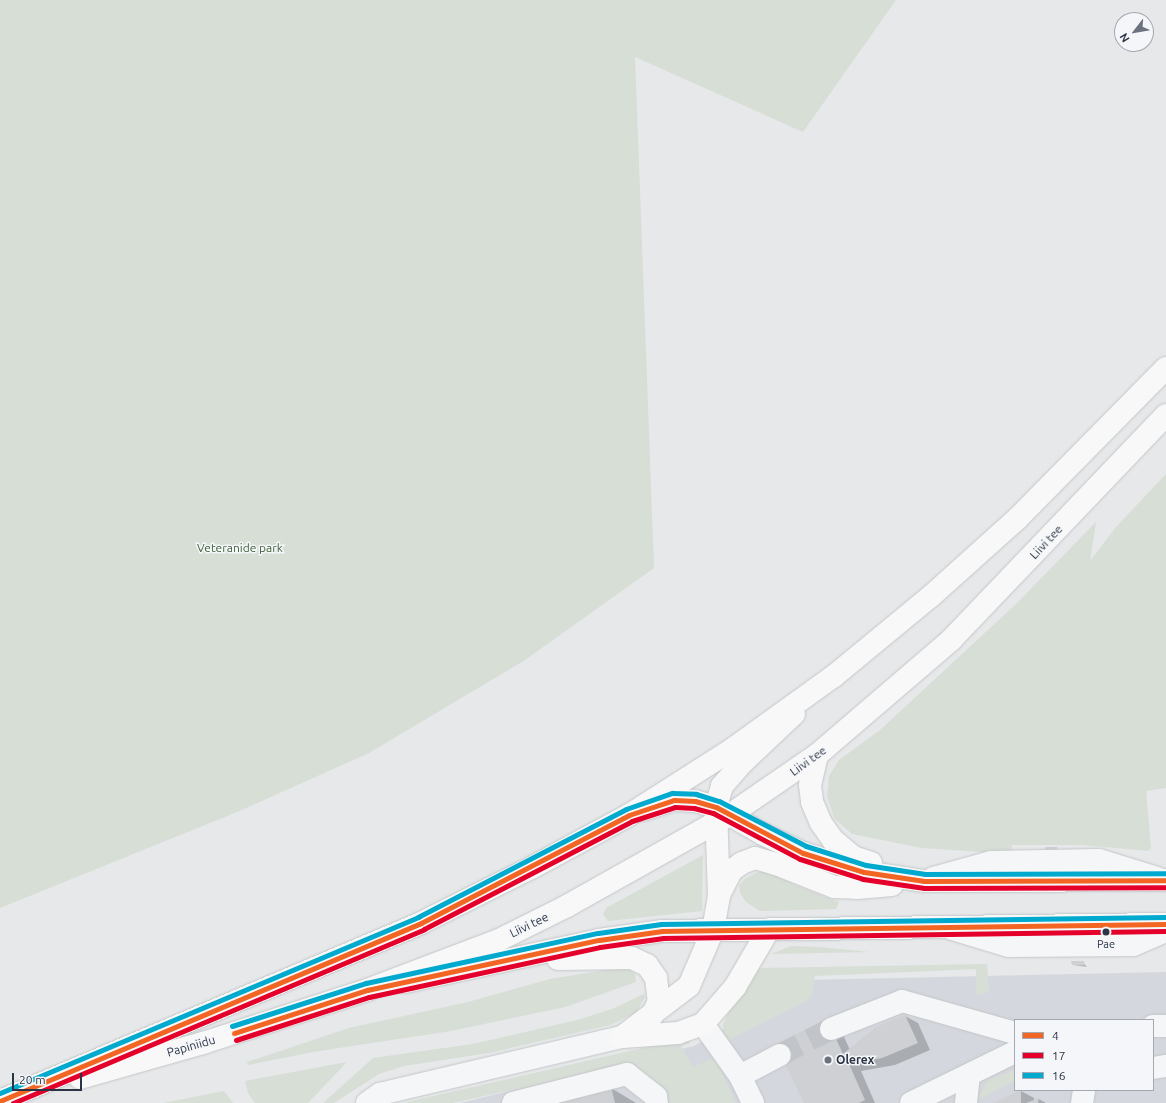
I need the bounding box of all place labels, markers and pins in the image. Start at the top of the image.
marker: Pae [1101,927,1111,937]
place label: Pae [1097,937,1115,951]
place label: Olerex [836,1053,874,1067]
marker: Olerex [823,1055,833,1065]

